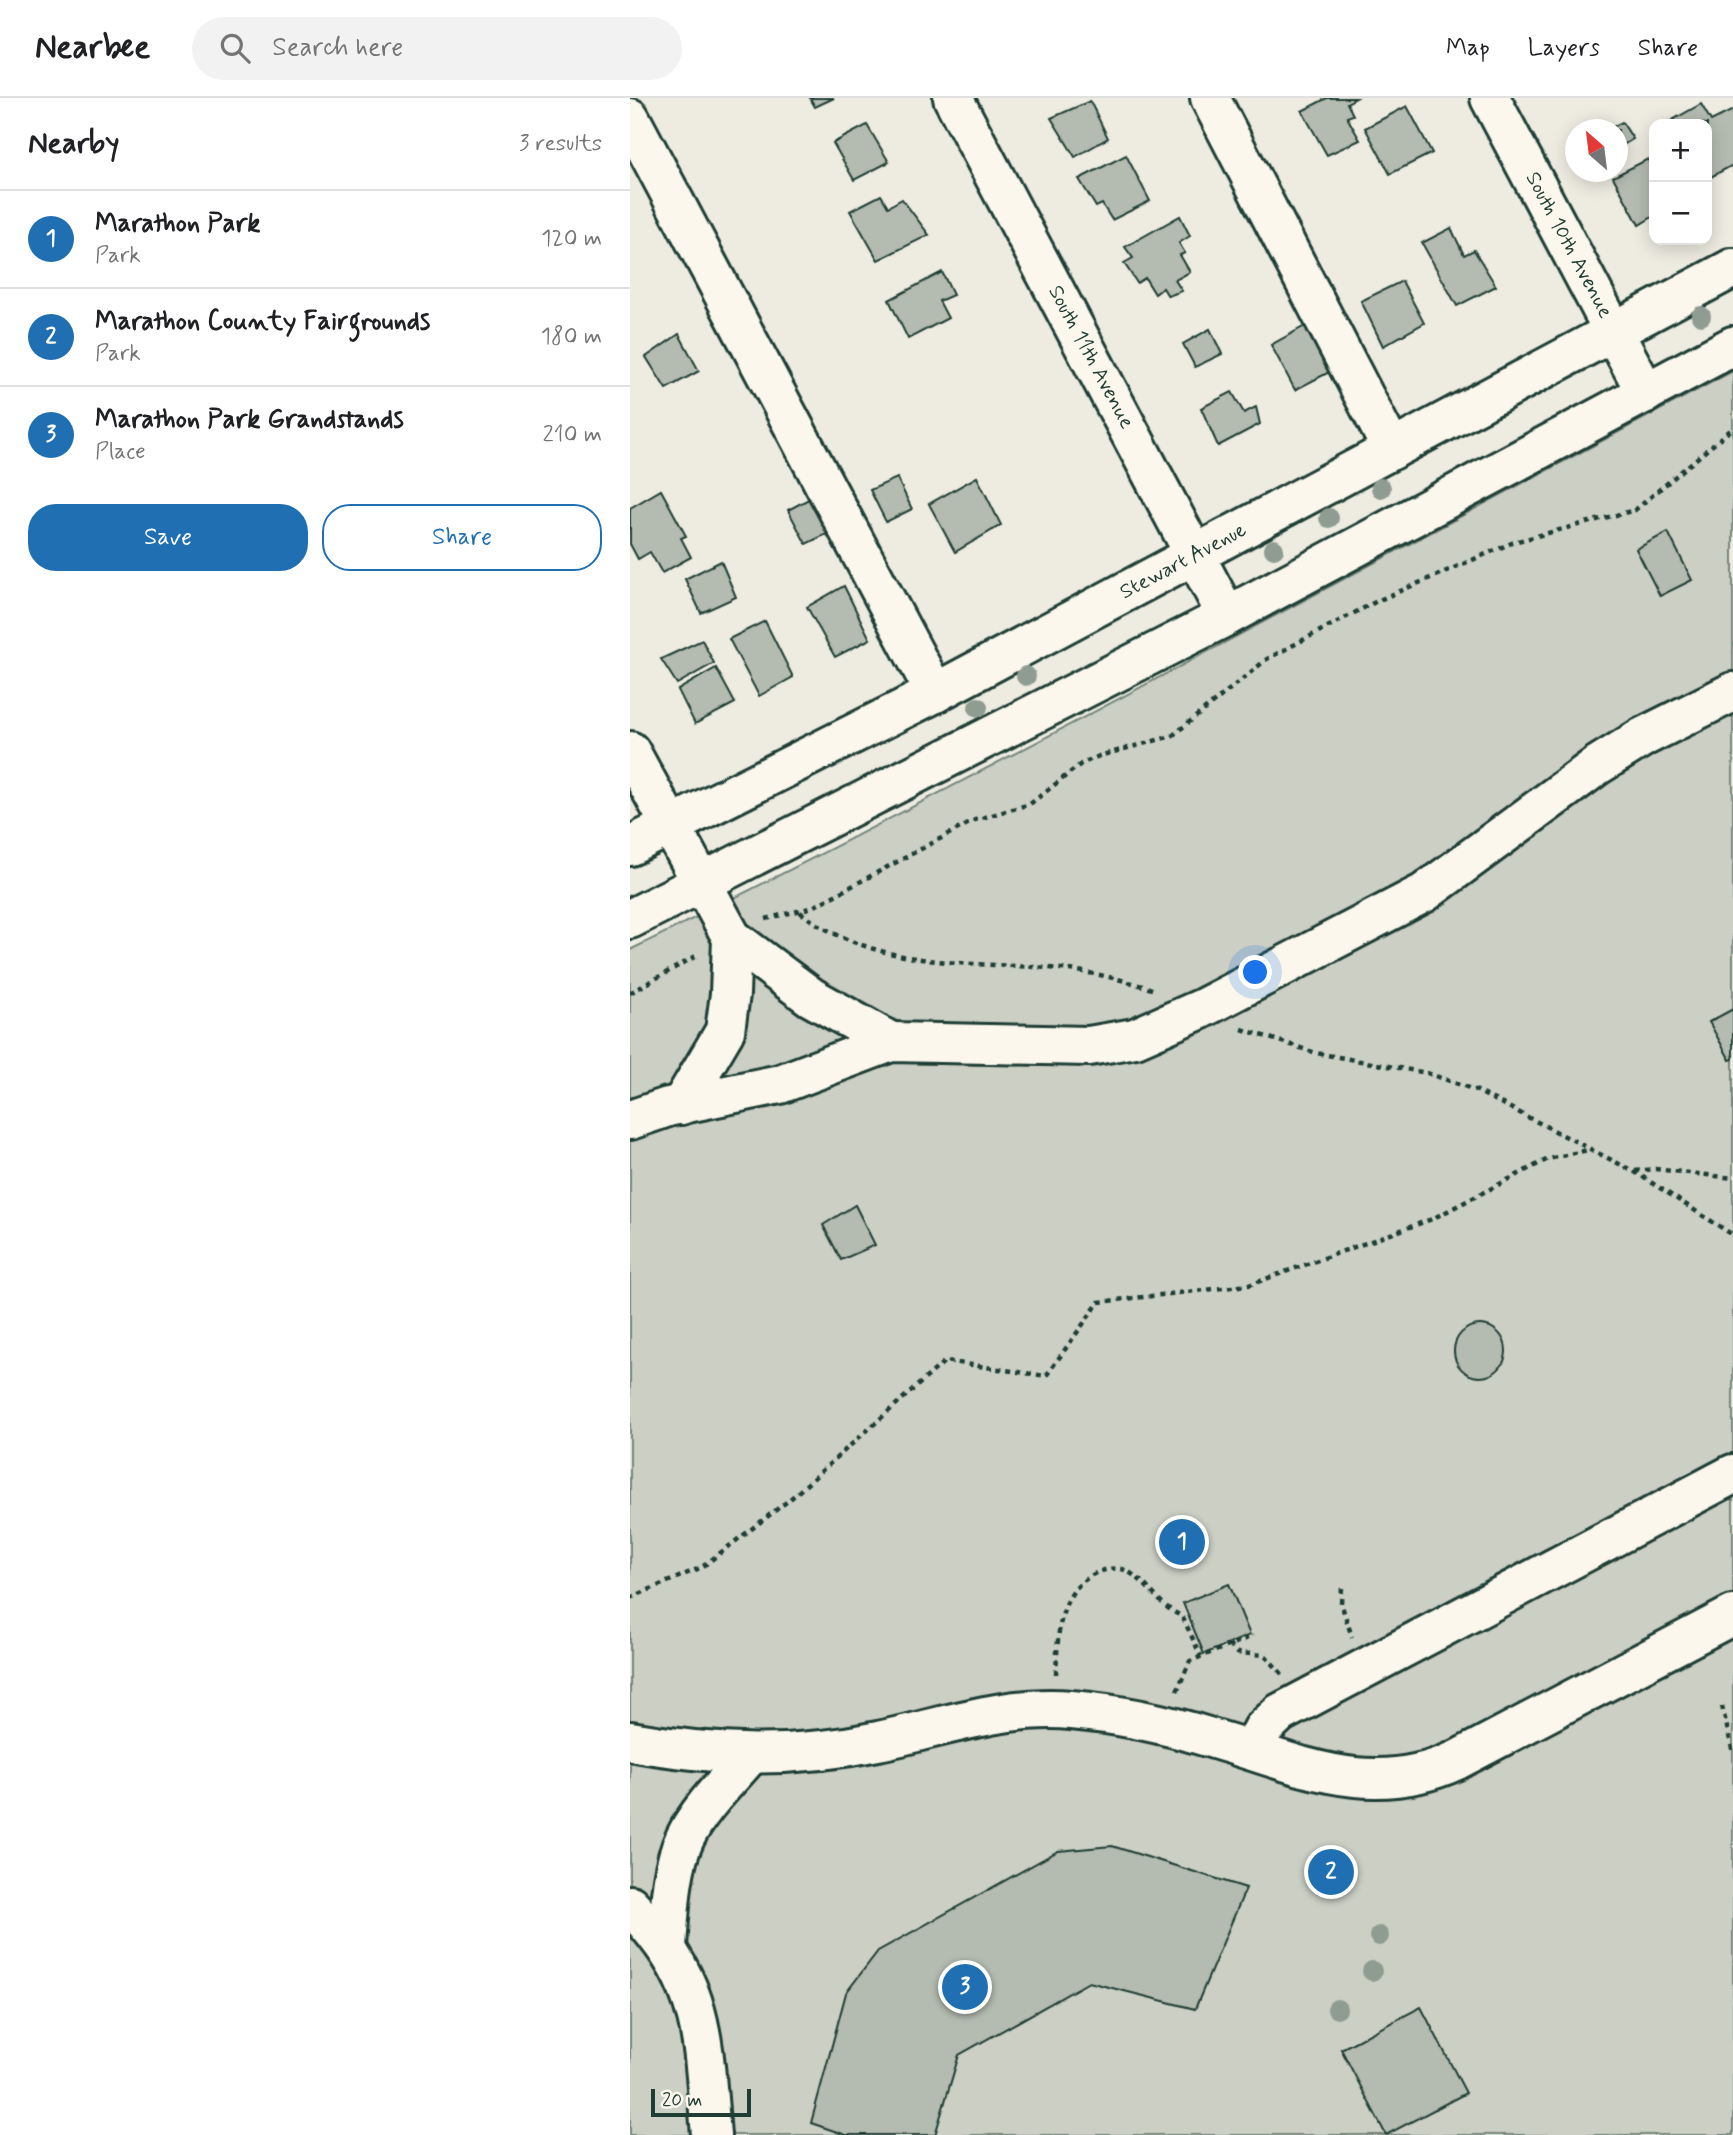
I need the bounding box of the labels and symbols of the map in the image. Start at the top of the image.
north arrow [1565,119,1628,182]
street label: South 10th Avenue [1519,167,1619,323]
street label: South 11th Avenue [1041,280,1141,434]
street label: Stewart Avenue [1115,516,1251,606]
your location [1238,955,1272,989]
pin: 1 [1159,1516,1205,1568]
pin: 2 [1308,1846,1354,1898]
pin: 3 [942,1961,988,2013]
scale bar [651,2086,751,2118]

